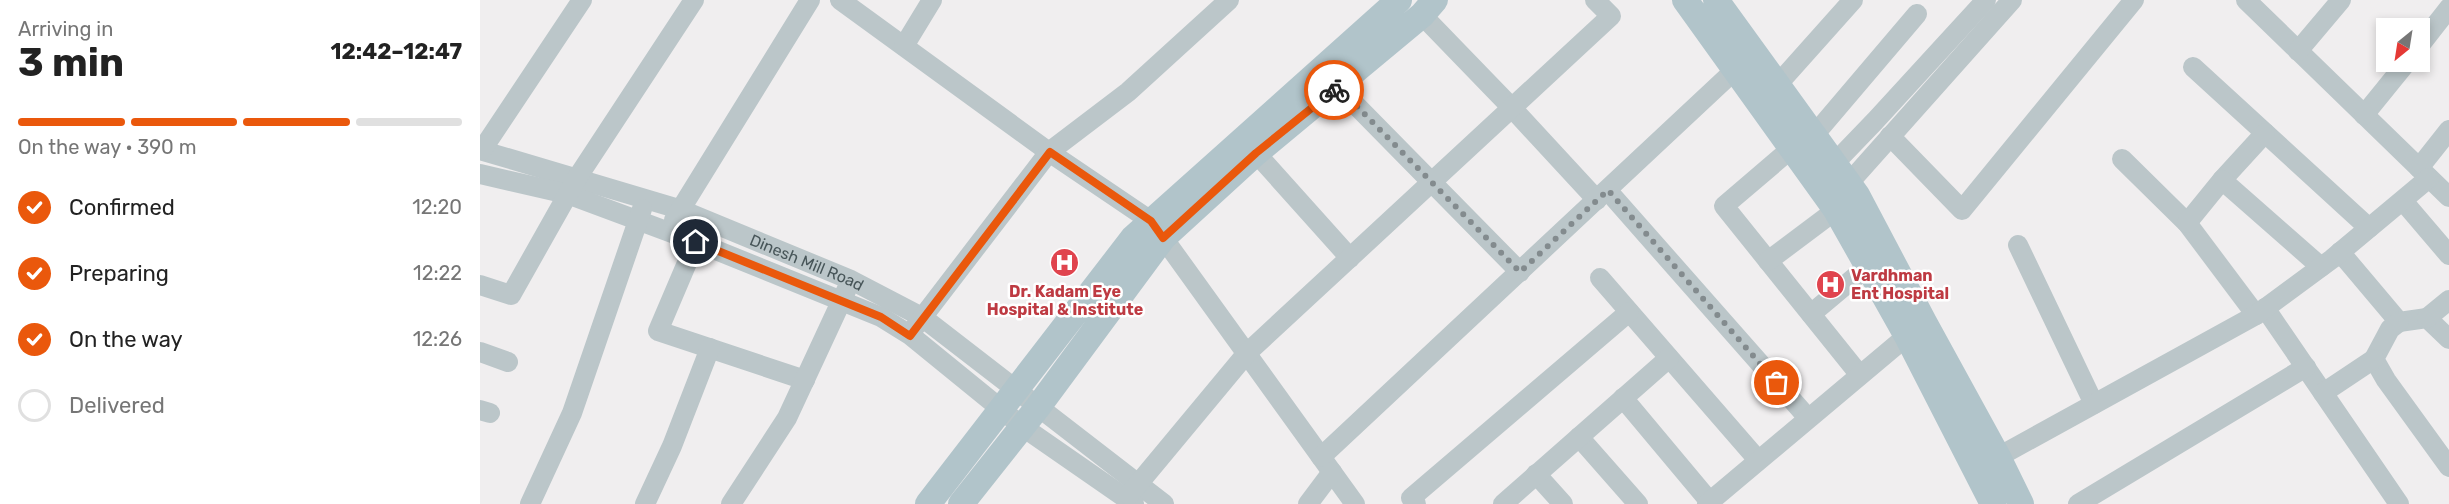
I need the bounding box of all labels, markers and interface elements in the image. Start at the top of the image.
text: Arriving in [18,17,113,41]
north arrow [2376,18,2430,72]
map controls [2376,18,2430,72]
text: 12:42–12:47 [331,38,462,65]
text: 3 min [18,40,124,86]
courier [1304,60,1364,120]
icon: bike [1318,74,1351,107]
text: On the way · 390 m [18,135,197,159]
icon: check [18,191,51,224]
text: Confirmed [69,194,175,221]
text: 12:20 [412,195,462,219]
pin [670,216,721,267]
icon: home [679,225,712,258]
street label: Dinesh Mill Road [747,230,867,295]
hospital icon: Dr. Kadam Eye Hospital & Institute [1049,247,1081,279]
icon: check [18,257,51,290]
text: Preparing [69,260,169,287]
text: 12:22 [413,261,462,285]
place label: Vardhman Ent Hospital [1851,266,1949,303]
hospital icon: Vardhman Ent Hospital [1814,268,1846,300]
place label: Dr. Kadam Eye Hospital & Institute [987,282,1143,319]
icon: check [18,323,51,356]
text: On the way [69,326,183,353]
text: 12:26 [413,327,462,351]
pin [1751,357,1802,408]
icon: bag [1760,366,1793,399]
text: Delivered [69,392,165,419]

